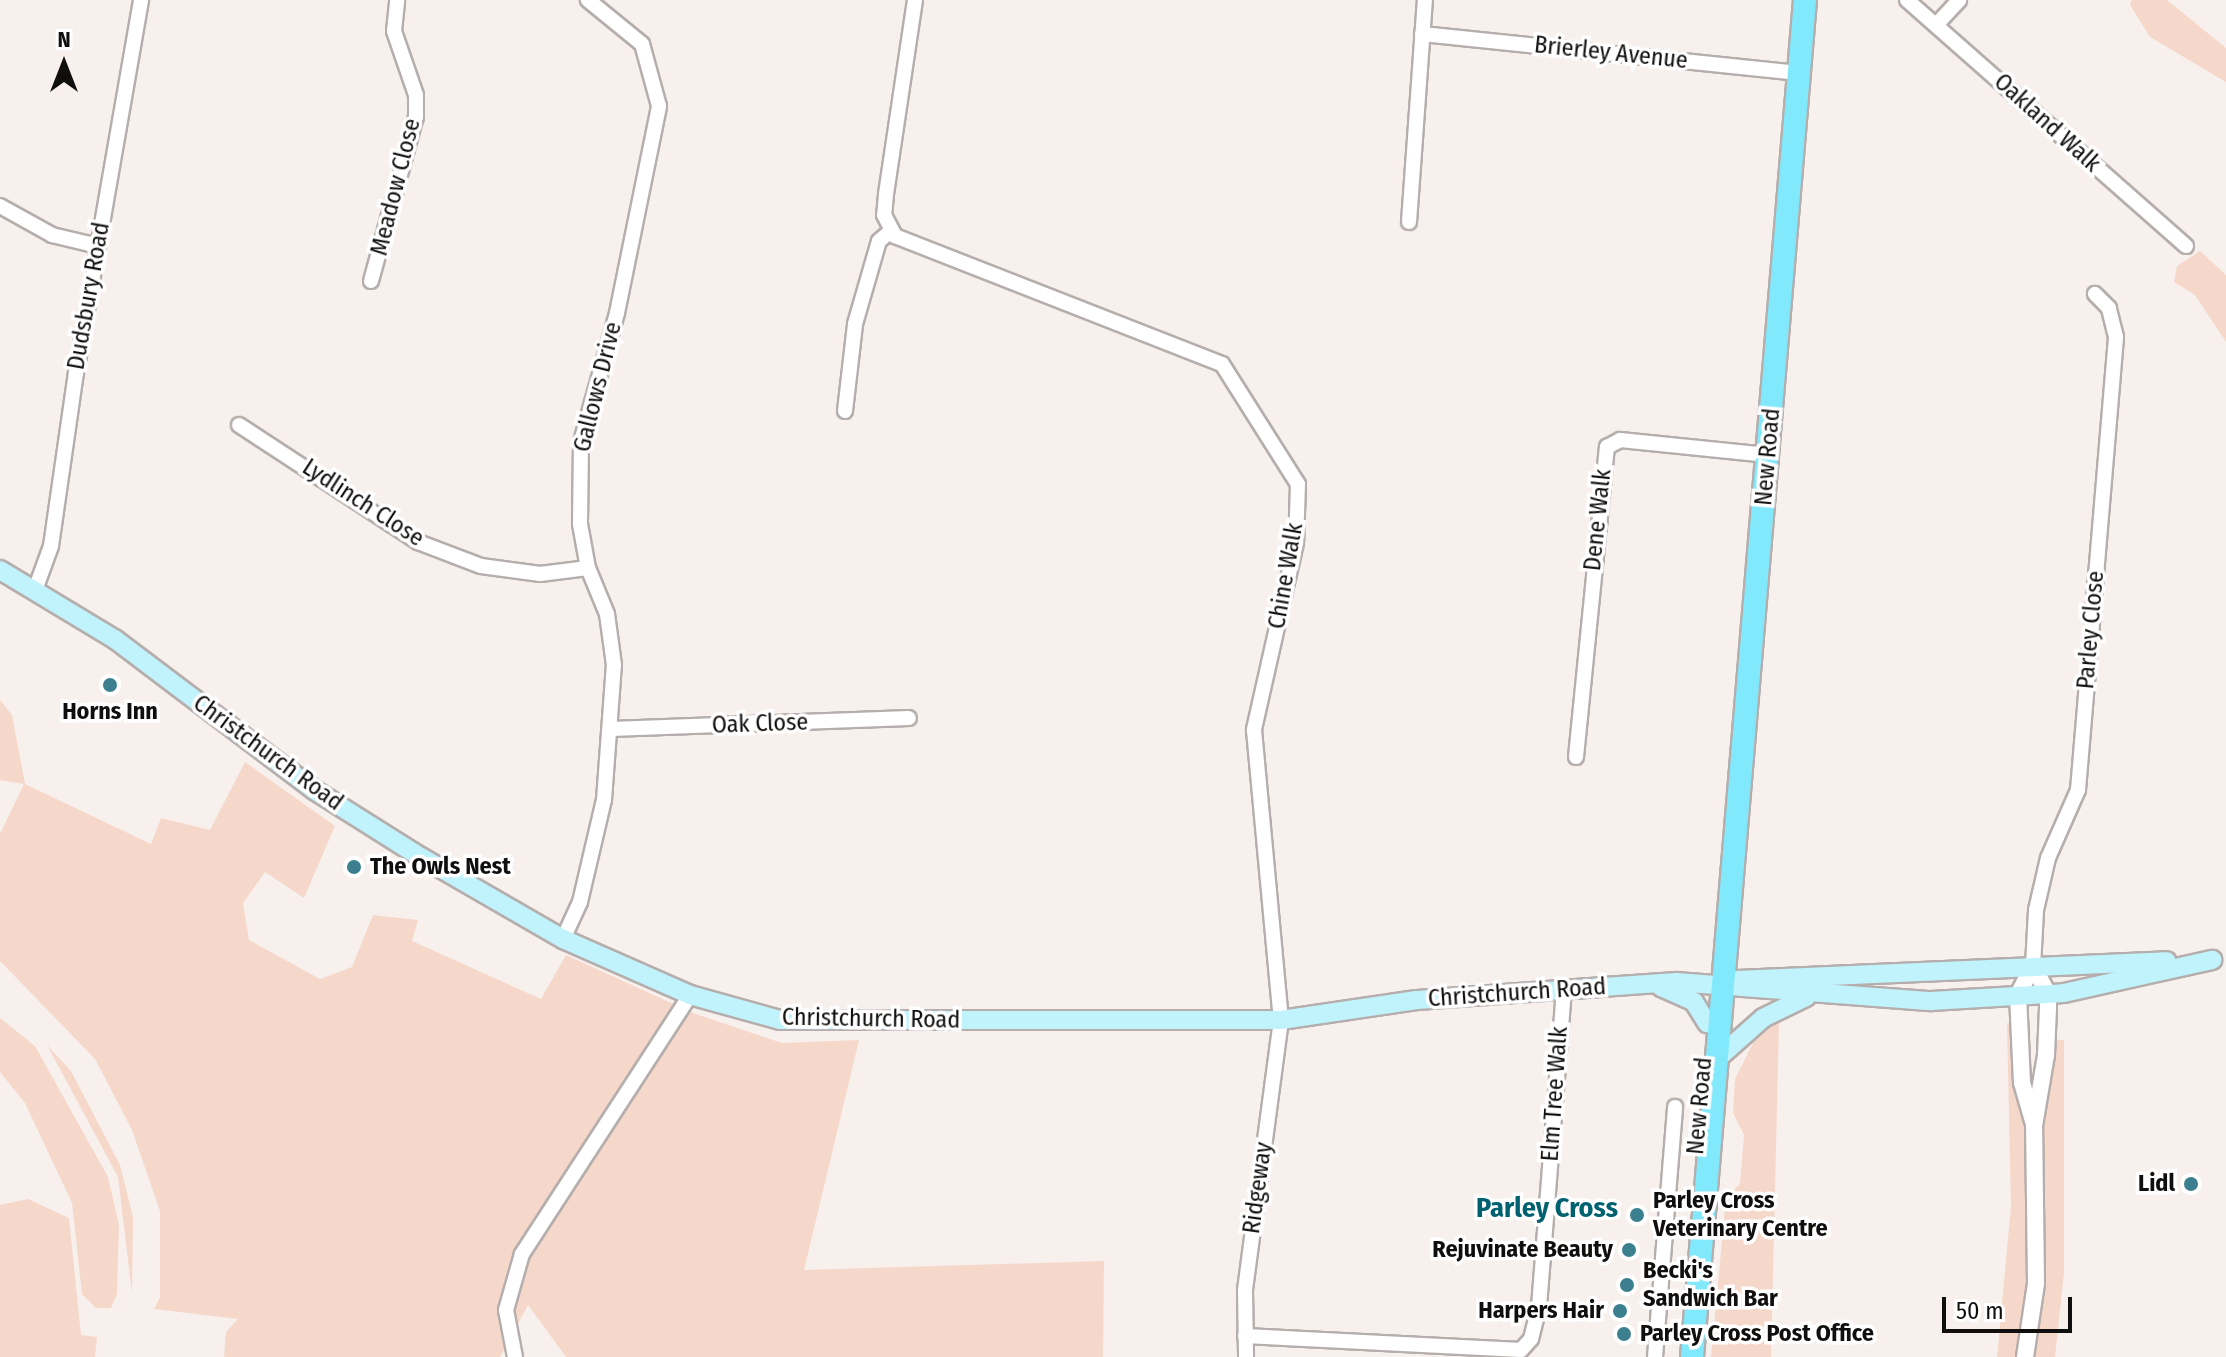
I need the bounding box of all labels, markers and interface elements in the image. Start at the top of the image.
north arrow [24,24,104,104]
text: N [57,26,71,53]
street label: Brierley Avenue [1533,31,1689,75]
street label: Oakland Walk [1988,68,2106,178]
street label: Meadow Close [365,115,427,259]
street label: Dudsbury Road [62,220,116,372]
street label: Gallows Drive [568,319,628,455]
street label: New Road [1749,407,1787,507]
street label: Lydlinch Close [297,453,429,553]
street label: Dene Walk [1578,468,1618,572]
street label: Chine Walk [1263,521,1309,631]
street label: Parley Close [2071,570,2111,690]
marker: Horns Inn [101,676,119,694]
street label: Christchurch Road [187,689,349,817]
place label: Horns Inn [62,698,158,726]
street label: Oak Close [711,708,809,740]
place label: The Owls Nest [370,853,511,881]
marker: The Owls Nest [345,858,363,876]
street label: Christchurch Road [1427,972,1607,1014]
street label: Christchurch Road [782,1003,960,1035]
street label: Elm Tree Walk [1536,1026,1574,1162]
street label: New Road [1681,1056,1719,1156]
street label: Ridgeway [1237,1140,1279,1236]
place label: Lidl [2138,1170,2175,1198]
marker: Lidl [2182,1175,2200,1193]
place label: Parley Cross Veterinary Centre [1653,1187,1828,1243]
district label: Parley Cross [1476,1191,1618,1225]
marker: Parley Cross Veterinary Centre [1628,1206,1646,1224]
place label: Rejuvinate Beauty [1432,1236,1613,1264]
marker: Rejuvinate Beauty [1620,1241,1638,1259]
place label: Becki's Sandwich Bar [1643,1257,1778,1313]
marker: Becki's Sandwich Bar [1618,1276,1636,1294]
scale bar [1946,1281,2076,1331]
place label: Harpers Hair [1478,1297,1604,1325]
text: 50 m [1956,1297,2004,1325]
marker: Harpers Hair [1611,1302,1629,1320]
place label: Parley Cross Post Office [1640,1320,1874,1348]
marker: Parley Cross Post Office [1615,1325,1633,1343]

